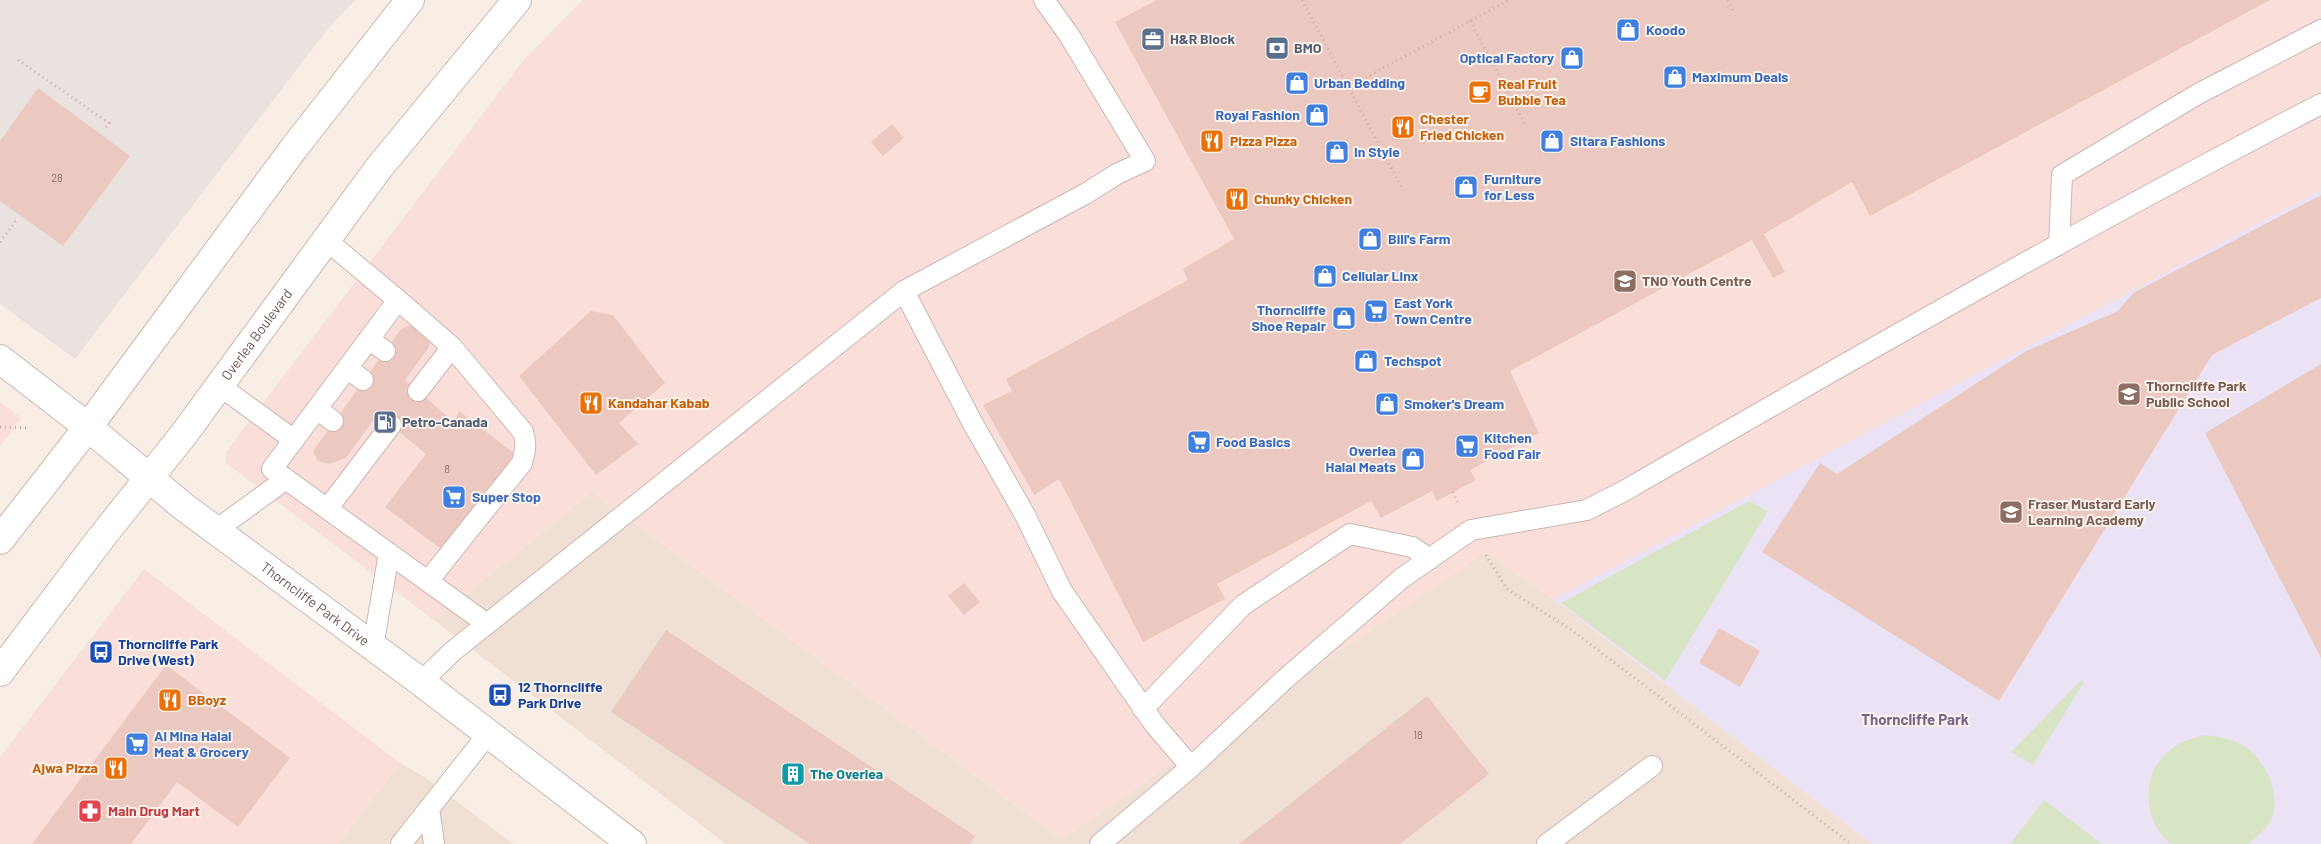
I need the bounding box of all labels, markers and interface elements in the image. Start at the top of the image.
shop icon: Koodo [1615,17,1641,43]
place label: Koodo [1646,21,1686,38]
office icon: H&R Block [1140,26,1166,52]
place label: H&R Block [1170,30,1235,47]
bank icon: BMO [1264,35,1290,61]
place label: BMO [1294,39,1322,56]
shop icon: Optical Factory [1559,45,1585,71]
place label: Optical Factory [1460,49,1554,66]
shop icon: Maximum Deals [1662,64,1688,90]
place label: Maximum Deals [1692,68,1788,85]
shop icon: Urban Bedding [1284,70,1310,96]
place label: Urban Bedding [1314,74,1405,91]
place label: Real Fruit Bubble Tea [1498,75,1566,108]
cafe icon: Real Fruit Bubble Tea [1467,79,1493,105]
shop icon: Royal Fashion [1304,102,1330,128]
place label: Royal Fashion [1216,106,1300,123]
place label: Chester Fried Chicken [1420,110,1504,143]
restaurant icon: Chester Fried Chicken [1390,114,1416,140]
restaurant icon: Pizza Pizza [1199,128,1225,154]
shop icon: Sitara Fashions [1539,128,1565,154]
place label: Pizza Pizza [1230,132,1297,149]
place label: Sitara Fashions [1570,132,1665,149]
shop icon: In Style [1324,139,1350,165]
place label: In Style [1354,143,1400,160]
place label: Furniture for Less [1484,170,1542,203]
house number: 28 [51,171,63,184]
shop icon: Furniture for Less [1453,174,1479,200]
restaurant icon: Chunky Chicken [1224,186,1250,212]
place label: Chunky Chicken [1254,190,1352,207]
shop icon: Bill's Farm [1357,226,1383,252]
place label: Bill's Farm [1388,230,1451,247]
shop icon: Cellular Linx [1312,263,1338,289]
place label: Cellular Linx [1342,267,1419,284]
school or university icon: TNO Youth Centre [1612,268,1638,294]
place label: TNO Youth Centre [1642,272,1752,289]
street label: Overlea Boulevard [217,285,295,383]
place label: East York Town Centre [1394,294,1472,327]
supermarket icon: East York Town Centre [1363,298,1389,324]
place label: Thorncliffe Shoe Repair [1251,301,1327,334]
shop icon: Thorncliffe Shoe Repair [1331,305,1357,331]
shop icon: Techspot [1353,348,1379,374]
place label: Techspot [1384,352,1442,369]
place label: Thorncliffe Park Public School [2146,377,2247,410]
school or university icon: Thorncliffe Park Public School [2116,381,2142,407]
restaurant icon: Kandahar Kabab [578,390,604,416]
shop icon: Smoker's Dream [1374,391,1400,417]
place label: Kandahar Kabab [608,394,710,411]
place label: Smoker's Dream [1404,395,1505,412]
fuel station icon: Petro-Canada [372,409,398,435]
place label: Petro-Canada [402,413,488,430]
supermarket icon: Food Basics [1186,429,1212,455]
place label: Kitchen Food Fair [1484,429,1541,462]
place label: Food Basics [1216,433,1291,450]
supermarket icon: Kitchen Food Fair [1454,433,1480,459]
place label: Overlea Halal Meats [1326,442,1396,475]
shop icon: Overlea Halal Meats [1400,446,1426,472]
house number: 8 [444,462,450,475]
supermarket icon: Super Stop [441,484,467,510]
place label: Super Stop [472,488,541,505]
place label: Fraser Mustard Early Learning Academy [2028,495,2156,528]
school or university icon: Fraser Mustard Early Learning Academy [1998,499,2024,525]
street label: Thorncliffe Park Drive [258,558,373,649]
place label: Thorncliffe Park Drive (West) [118,635,219,668]
bus stop icon: Thorncliffe Park Drive (West) [88,639,114,665]
place label: 12 Thorncliffe Park Drive [518,678,603,711]
bus stop icon: 12 Thorncliffe Park Drive [487,682,513,708]
restaurant icon: BBoyz [157,687,183,713]
place label: BBoyz [188,691,227,708]
district label: Thorncliffe Park [1861,710,1969,728]
place label: Al Mina Halal Meat & Grocery [154,727,249,760]
house number: 18 [1413,728,1423,741]
supermarket icon: Al Mina Halal Meat & Grocery [124,731,150,757]
restaurant icon: Ajwa Pizza [103,755,129,781]
place label: Ajwa Pizza [32,759,98,776]
building icon: The Overlea [780,761,806,787]
place label: The Overlea [810,765,883,782]
pharmacy icon: Main Drug Mart [77,798,103,824]
place label: Main Drug Mart [108,802,200,819]

